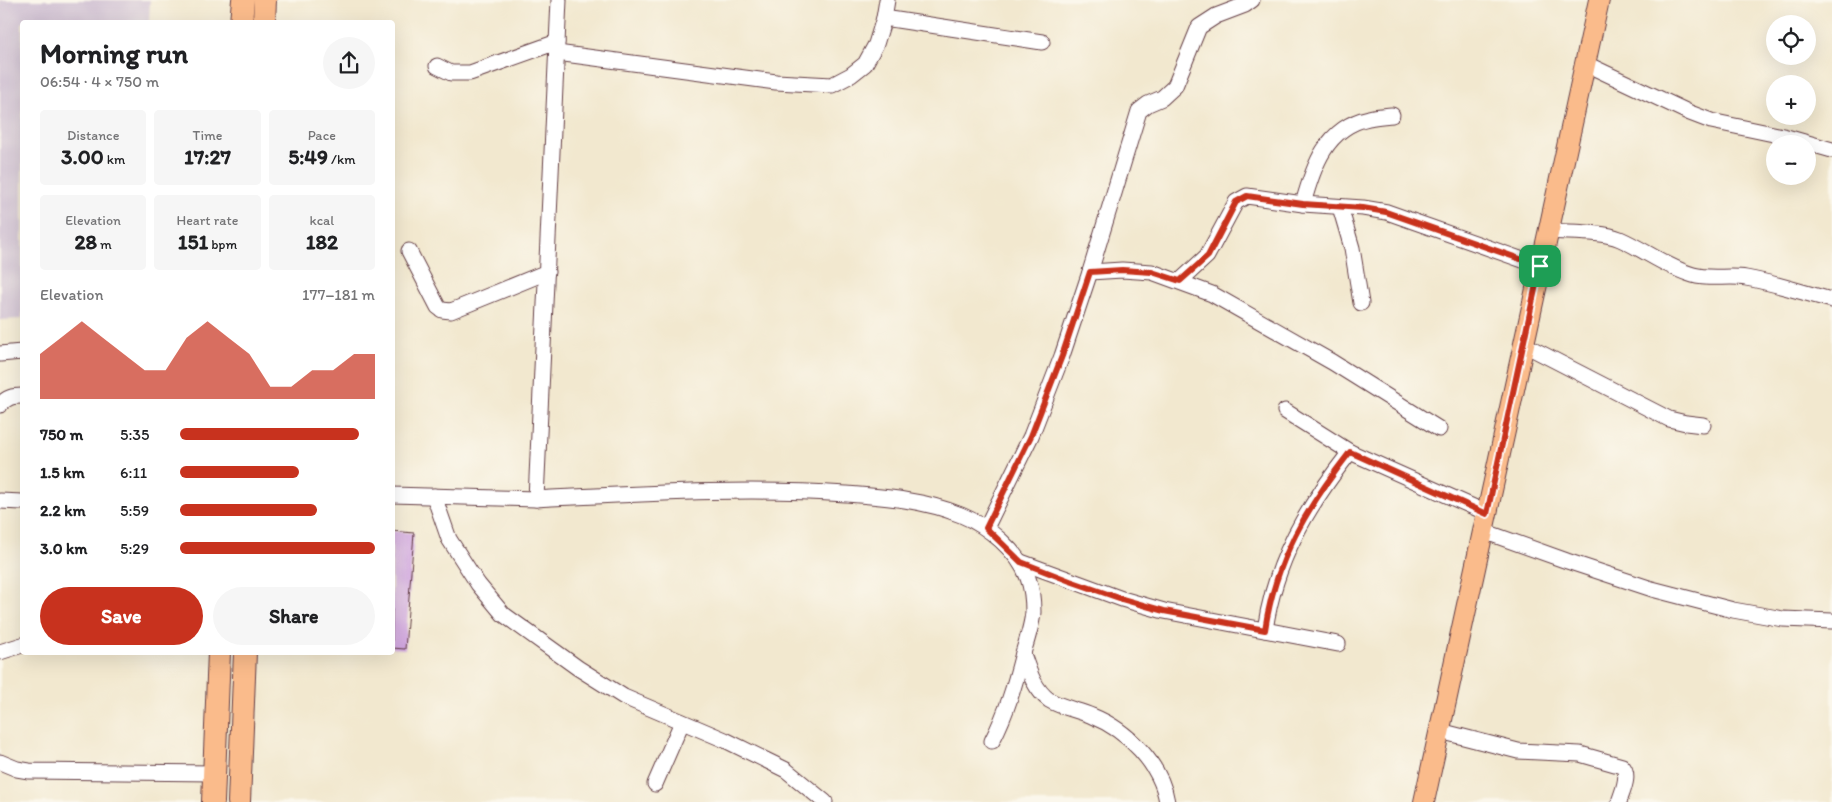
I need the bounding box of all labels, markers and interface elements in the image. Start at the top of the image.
map controls [1766,15,1816,185]
button: locate [1766,15,1816,65]
text: Morning run [40,36,188,70]
button: share [323,37,375,89]
text: 06:54 · 4 × 750 m [40,72,159,91]
button: + [1766,75,1816,125]
text: Distance [67,127,119,144]
text: Time [193,127,222,144]
text: Pace [308,127,336,144]
button: − [1766,135,1816,185]
text: 3.00 [61,144,104,169]
text: 17:27 [184,144,231,169]
text: 5:49 [288,144,328,169]
text: km [104,151,125,168]
text: /km [328,151,356,168]
text: Elevation [65,212,121,229]
text: Heart rate [177,212,238,229]
text: kcal [309,212,334,229]
text: 28 [74,229,97,254]
text: 151 [178,229,208,254]
text: 182 [306,229,338,254]
text: m [97,236,112,253]
text: bpm [208,236,237,253]
pin [1519,245,1561,287]
icon: arrive [1526,252,1554,280]
text: Elevation [40,285,104,304]
text: 177–181 m [302,285,375,304]
text: 750 m [40,425,83,444]
text: 5:35 [120,425,149,444]
text: 1.5 km [40,463,85,482]
text: 6:11 [120,463,147,482]
text: 2.2 km [40,501,86,520]
text: 5:59 [120,501,149,520]
text: 3.0 km [40,539,87,558]
text: 5:29 [120,539,149,558]
button: Save [40,587,203,645]
button: Share [213,587,375,645]

